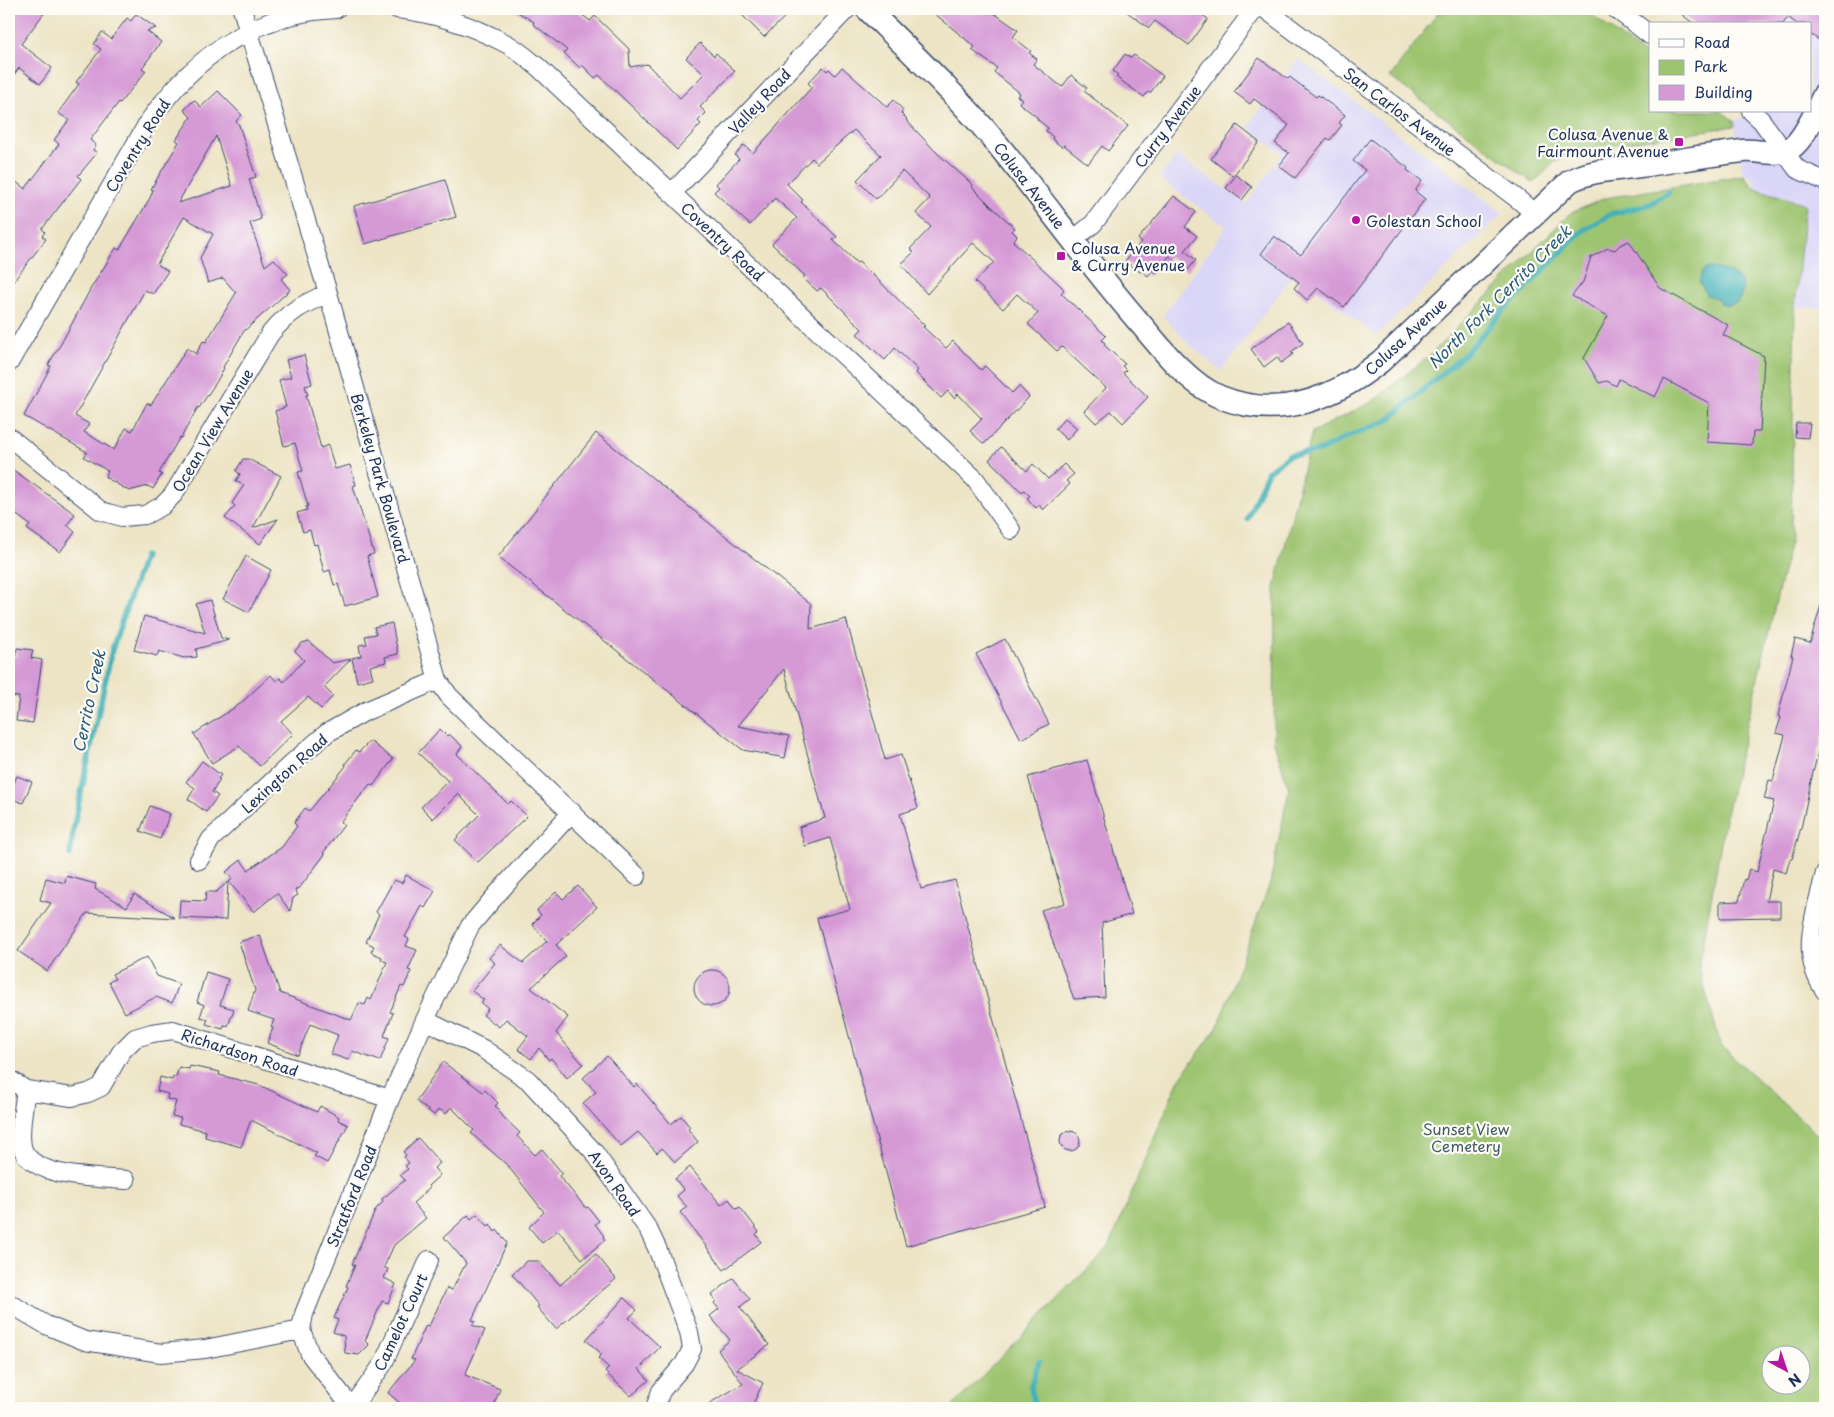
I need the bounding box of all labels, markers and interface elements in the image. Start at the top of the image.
legend [1649,22,1812,112]
text: Road [1694,30,1730,53]
text: Park [1694,54,1728,77]
street label: San Carlos Avenue [1339,61,1461,161]
street label: Valley Road [722,63,796,139]
street label: Curry Avenue [1128,80,1206,172]
text: Building [1694,80,1753,103]
street label: Coventry Road [99,93,175,196]
place label: Colusa Avenue & Fairmount Avenue [1537,122,1669,162]
marker: Colusa Avenue & Fairmount Avenue [1673,136,1685,148]
street label: Colusa Avenue [989,137,1071,233]
street label: Coventry Road [676,196,770,286]
place label: Golestan School [1366,209,1482,232]
marker: Golestan School [1350,214,1362,226]
water label: North Fork Cerrito Creek [1422,218,1577,373]
place label: Colusa Avenue & Curry Avenue [1071,236,1185,276]
marker: Colusa Avenue & Curry Avenue [1055,250,1067,262]
street label: Colusa Avenue [1359,292,1451,380]
street label: Ocean View Avenue [166,364,258,496]
street label: Berkeley Park Boulevard [346,390,416,566]
water label: Cerrito Creek [65,646,111,755]
street label: Lexington Road [236,728,332,818]
street label: Richardson Road [178,1022,302,1082]
park label: Sunset View Cemetery [1423,1117,1510,1157]
street label: Stratford Road [320,1142,382,1250]
street label: Avon Road [583,1145,647,1221]
street label: Camelot Court [367,1269,433,1375]
north arrow [1762,1344,1812,1394]
text: N [1784,1369,1806,1392]

